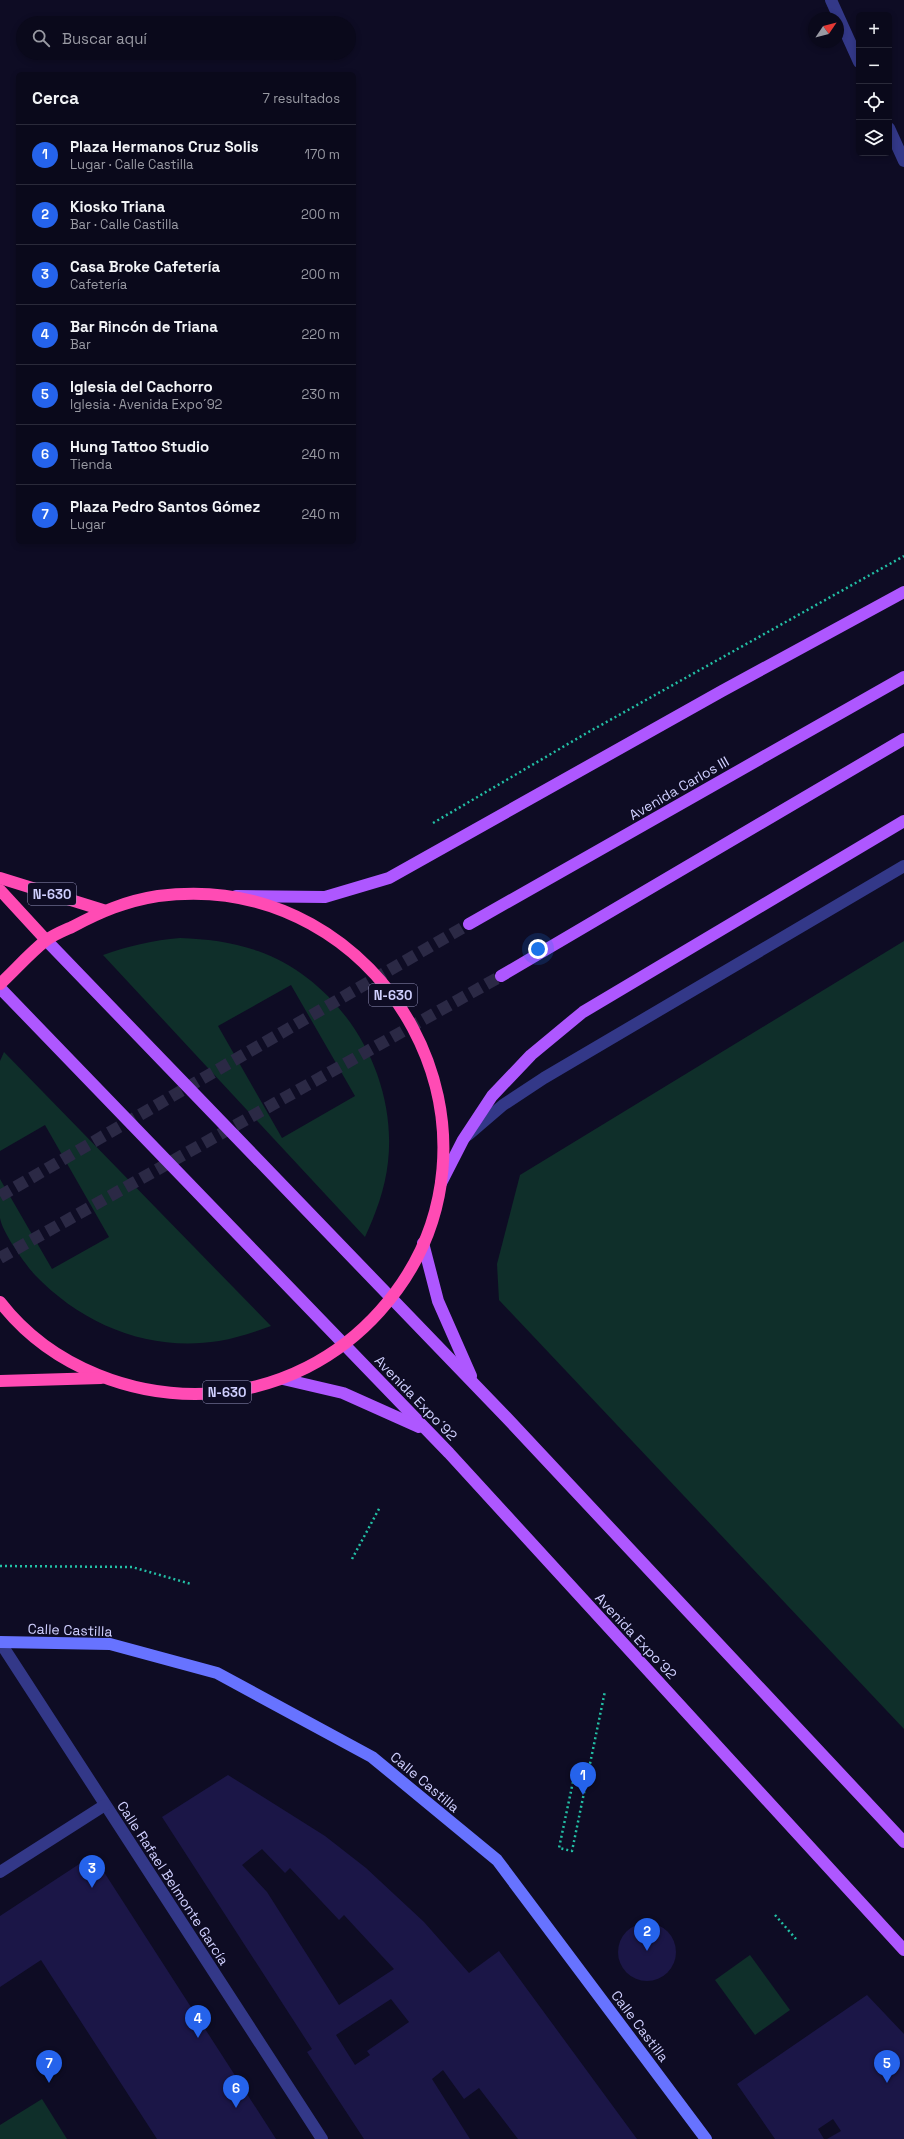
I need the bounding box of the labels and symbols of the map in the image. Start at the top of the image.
north arrow [808,12,844,48]
street label: Avenida Carlos III [626,752,732,824]
road number: N-630 [28,883,76,905]
your location [528,939,548,959]
road number: N-630 [369,984,417,1006]
street label: Avenida Expo´92 [371,1352,461,1444]
road number: N-630 [203,1381,251,1403]
street label: Avenida Expo´92 [591,1589,681,1683]
street label: Calle Castilla [27,1620,113,1640]
street label: Calle Castilla [387,1748,463,1816]
pin: 1 [570,1762,596,1795]
street label: Calle Rafael Belmonte García [113,1798,233,1968]
pin: 3 [79,1855,105,1888]
pin: 2 [634,1918,660,1951]
street label: Calle Castilla [607,1987,673,2065]
pin: 4 [185,2005,211,2038]
pin: 7 [36,2050,62,2083]
pin: 5 [874,2050,900,2083]
pin: 6 [223,2075,249,2108]

